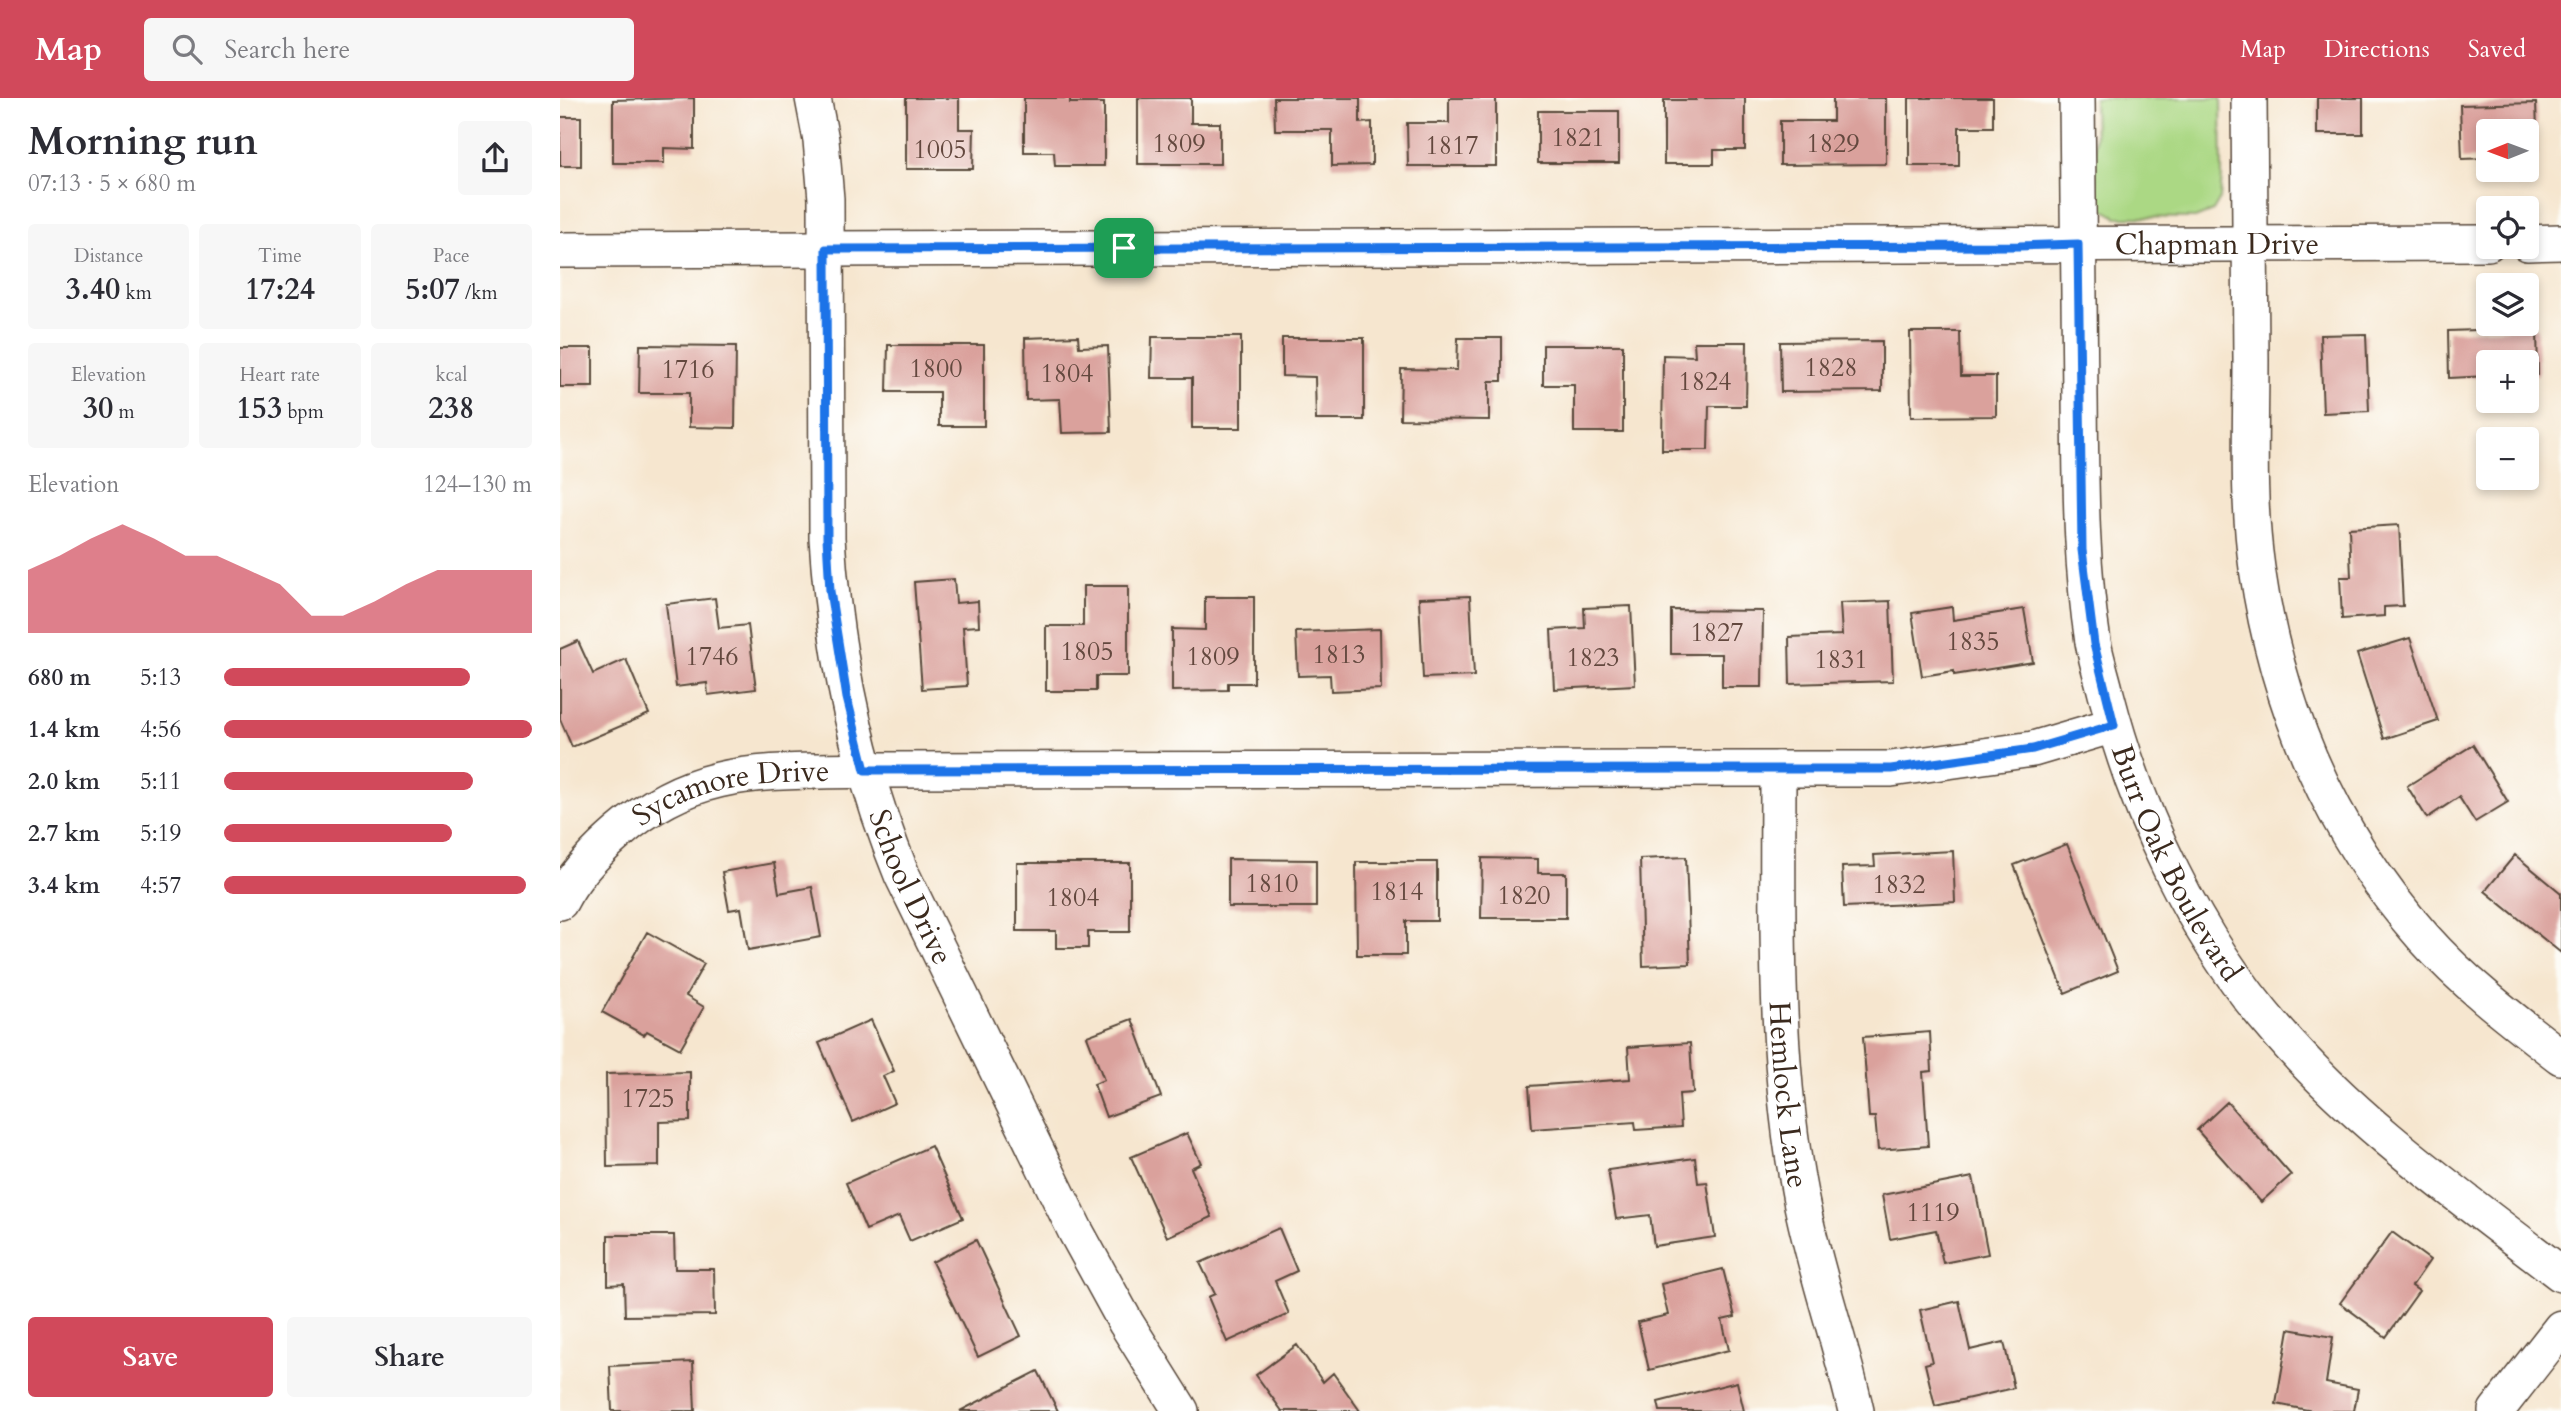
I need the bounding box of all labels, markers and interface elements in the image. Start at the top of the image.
search box [144,18,634,81]
text: Map [35,27,102,72]
icon: search [168,30,206,68]
text: Search here [224,32,350,67]
text: Map [2240,33,2286,66]
text: Directions [2324,33,2430,66]
text: Saved [2468,33,2526,66]
text: Morning run [28,116,258,168]
north arrow [2476,119,2539,182]
map controls [2476,119,2539,490]
house number: 1821 [1551,120,1605,155]
button: share [458,121,532,195]
house number: 1809 [1152,126,1206,161]
house number: 1829 [1806,126,1860,161]
house number: 1817 [1425,128,1479,163]
house number: 1005 [913,132,967,167]
text: 07:13 · 5 × 680 m [28,168,196,199]
button: locate [2476,196,2539,259]
pin [1094,218,1154,278]
street label: Chapman Drive [2115,223,2319,265]
icon: arrive [1105,229,1143,267]
text: Distance [74,243,143,269]
text: Time [258,243,302,269]
text: Pace [433,243,470,269]
text: 3.40 [66,269,120,310]
text: 17:24 [245,269,315,310]
text: 5:07 [405,269,460,310]
button: layers [2476,273,2539,336]
text: km [120,280,152,306]
text: /km [460,280,497,306]
house number: 1828 [1804,350,1858,385]
button: + [2476,350,2539,413]
house number: 1800 [909,351,963,386]
house number: 1716 [661,352,715,387]
house number: 1804 [1040,356,1094,391]
text: Elevation [71,362,146,388]
text: Heart rate [240,362,320,388]
text: kcal [435,362,467,388]
house number: 1824 [1678,364,1732,399]
text: 30 [83,388,113,429]
text: 153 [236,388,282,429]
text: 238 [428,388,474,429]
text: m [113,399,135,425]
text: bpm [282,399,324,425]
button: − [2476,427,2539,490]
text: Elevation [28,469,119,500]
text: 124–130 m [423,469,532,500]
house number: 1827 [1690,615,1744,650]
house number: 1835 [1946,624,2000,659]
house number: 1805 [1060,634,1114,669]
house number: 1813 [1312,637,1366,672]
house number: 1746 [685,639,739,674]
house number: 1809 [1186,639,1240,674]
house number: 1823 [1566,640,1620,675]
house number: 1831 [1814,642,1868,677]
text: 680 m [28,662,91,693]
text: 5:13 [140,662,181,693]
text: 1.4 km [28,714,100,745]
text: 4:56 [140,714,181,745]
street label: Burr Oak Boulevard [2102,739,2252,990]
street label: Sycamore Drive [624,750,830,836]
text: 2.0 km [28,766,100,797]
text: 5:11 [140,766,181,797]
street label: School Drive [859,804,963,971]
text: 2.7 km [28,818,100,849]
text: 5:19 [140,818,181,849]
house number: 1810 [1245,866,1299,901]
house number: 1832 [1872,867,1926,902]
text: 3.4 km [28,870,100,901]
text: 4:57 [140,870,181,901]
house number: 1814 [1370,874,1424,909]
house number: 1820 [1497,878,1551,913]
house number: 1804 [1046,880,1100,915]
street label: Hemlock Lane [1759,1000,1819,1191]
house number: 1725 [621,1081,675,1116]
house number: 1119 [1906,1195,1960,1230]
button: Save [28,1317,273,1397]
button: Share [287,1317,532,1397]

